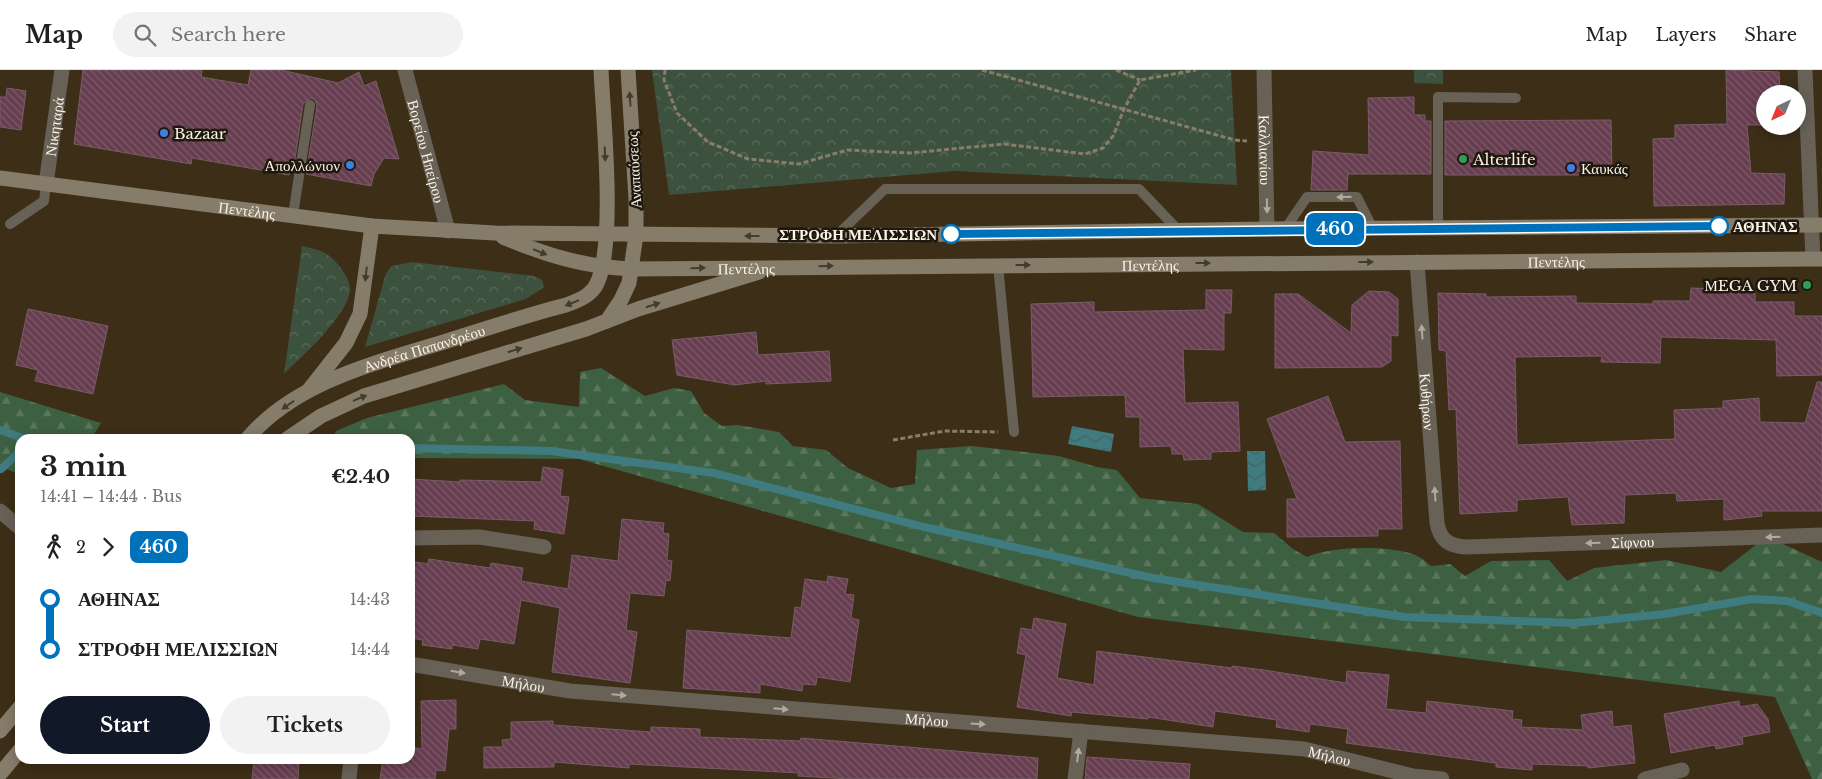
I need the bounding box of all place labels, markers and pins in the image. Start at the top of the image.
place label: Bazaar [174,124,227,143]
marker: Bazaar [158,127,170,139]
place label: Alterlife [1472,150,1535,169]
marker: Alterlife [1457,153,1469,165]
place label: Απολλώνιον [265,156,340,175]
marker: Απολλώνιον [344,159,356,171]
place label: Καυκάς [1581,159,1628,178]
marker: Καυκάς [1565,162,1577,174]
marker: ΑΘΗΝΑΣ [1709,216,1729,236]
place label: ΑΘΗΝΑΣ [1733,217,1798,236]
marker: ΣΤΡΟΦΗ ΜΕΛΙΣΣΙΩΝ [941,224,961,244]
place label: ΣΤΡΟΦΗ ΜΕΛΙΣΣΙΩΝ [779,225,937,244]
place label: ΜEGA GYM [1704,276,1797,295]
marker: ΜEGA GYM [1801,279,1813,291]

